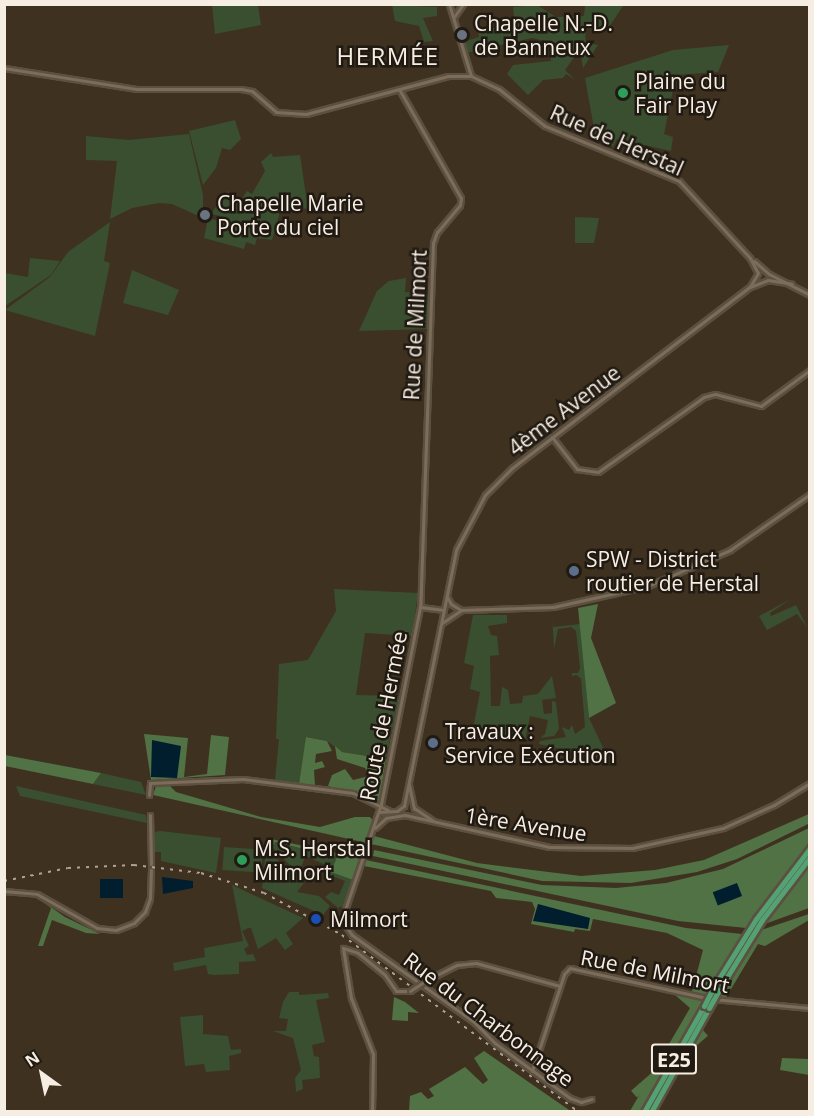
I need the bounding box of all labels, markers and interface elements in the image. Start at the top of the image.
place label: Chapelle N.-D. de Banneux [474,10,613,60]
marker: Chapelle N.-D. de Banneux [455,28,469,42]
district label: HERMÉE [336,42,440,70]
place label: Plaine du Fair Play [635,68,726,118]
marker: Plaine du Fair Play [616,86,630,100]
street label: Rue de Herstal [546,99,688,181]
place label: Chapelle Marie Porte du ciel [217,190,363,240]
marker: Chapelle Marie Porte du ciel [198,208,212,222]
street label: Rue de Milmort [398,249,432,401]
street label: 4ème Avenue [503,360,625,460]
place label: SPW - District routier de Herstal [586,546,759,596]
marker: SPW - District routier de Herstal [567,564,581,578]
street label: Route de Hermée [354,629,412,803]
place label: Travaux : Service Exécution [445,718,616,768]
marker: Travaux : Service Exécution [426,736,440,750]
street label: 1ère Avenue [463,802,589,846]
place label: M.S. Herstal Milmort [254,835,371,885]
marker: M.S. Herstal Milmort [235,853,249,867]
place label: Milmort [330,906,408,932]
marker: Milmort [307,910,325,928]
street label: Rue de Milmort [579,944,731,998]
street label: Rue du Charbonnage [399,947,579,1091]
road number: E25 [650,1042,698,1076]
north arrow [12,1044,72,1104]
text: N [21,1046,44,1072]

